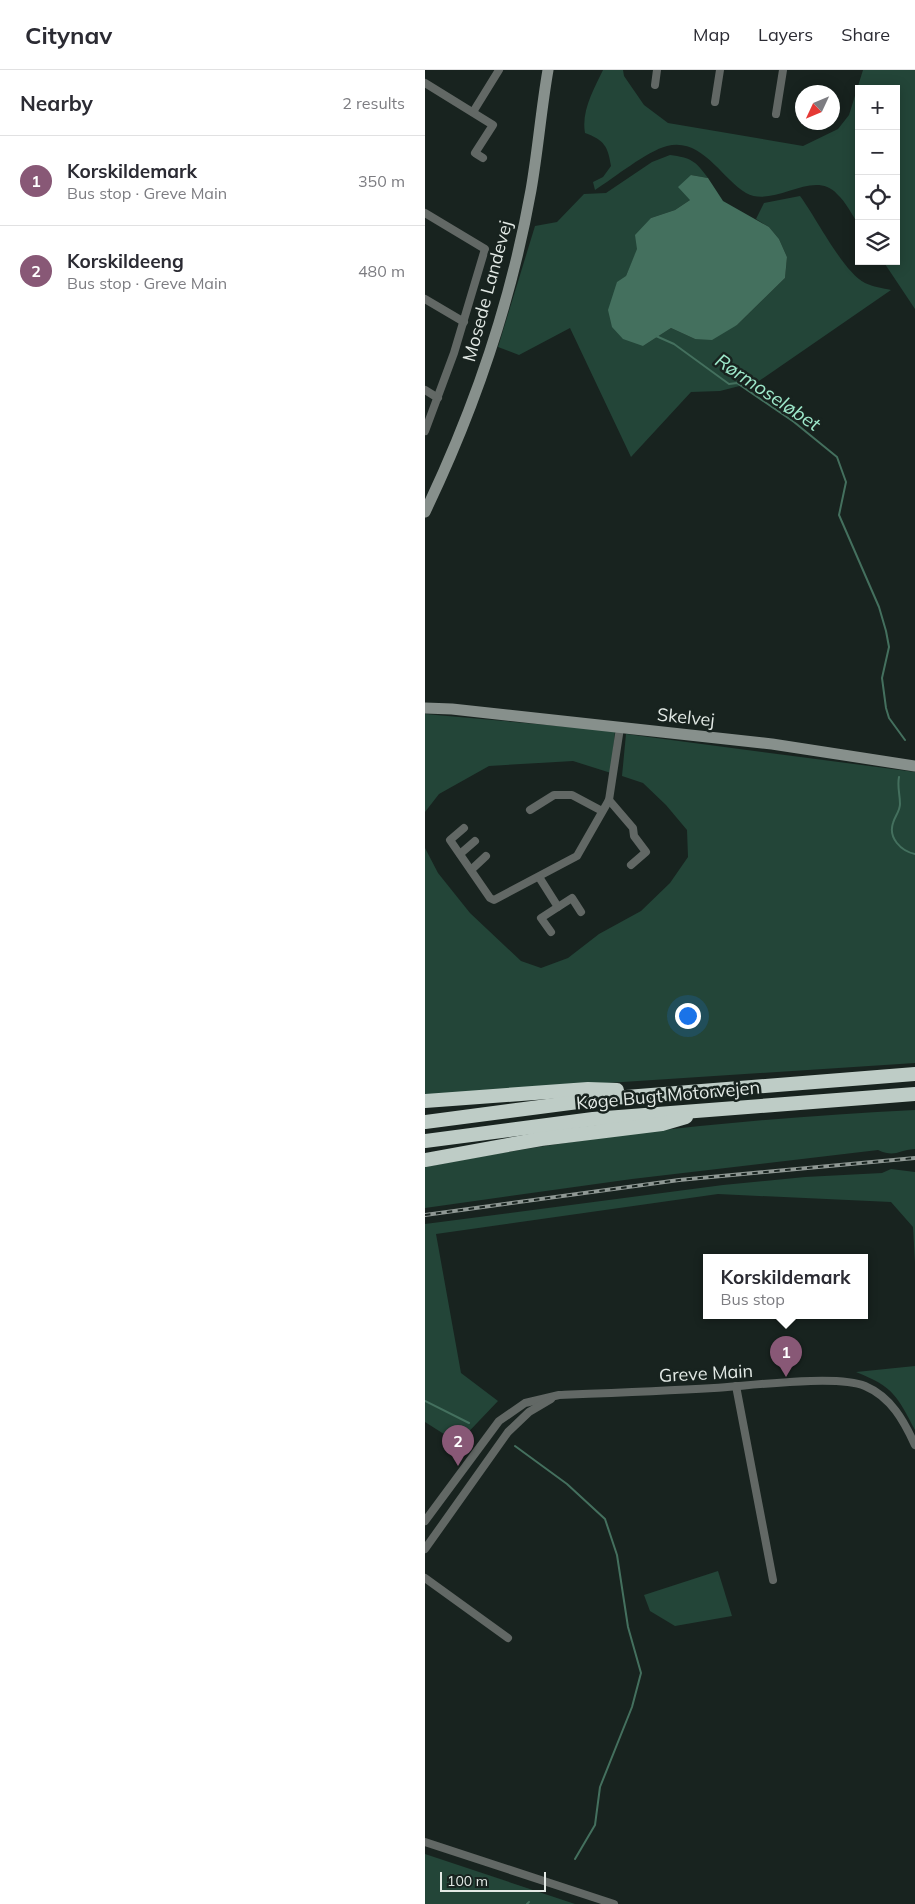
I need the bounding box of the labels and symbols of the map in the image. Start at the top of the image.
north arrow [795,85,840,130]
street label: Mosede Landevej [457,218,517,364]
water label: Rørmoseløbet [711,348,826,437]
street label: Skelvej [656,703,716,731]
your location [675,1003,701,1029]
street label: Køge Bugt Motorvejen [575,1076,761,1114]
pin: 1 [770,1336,802,1377]
street label: Greve Main [658,1359,754,1387]
pin: 2 [442,1425,474,1466]
scale bar [440,1869,546,1892]

